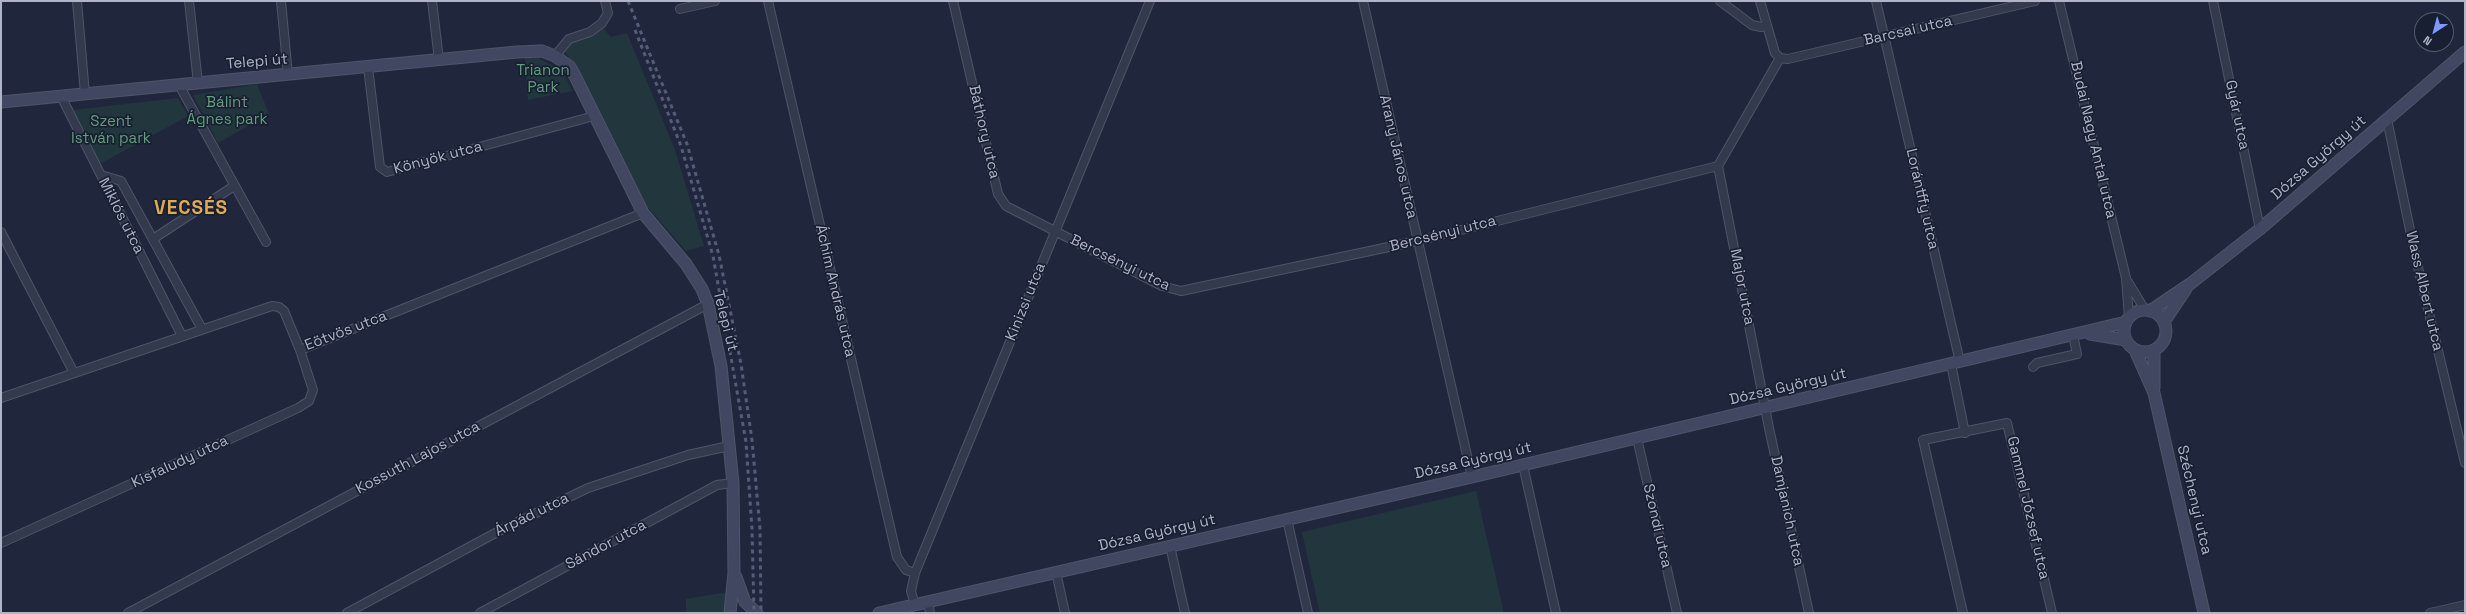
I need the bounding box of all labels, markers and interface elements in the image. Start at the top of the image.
street label: Barcsai utca [1862,12,1954,50]
north arrow [2414,12,2454,52]
text: N [2420,33,2435,49]
street label: Telepi út [225,50,289,74]
street label: Budai Nagy Antal utca [2066,60,2120,220]
park label: Trianon Park [516,62,570,97]
street label: Gyár utca [2221,79,2253,151]
street label: Báthory utca [964,83,1004,181]
street label: Arany János utca [1375,93,1421,221]
park label: Bálint Ágnes park [187,94,267,129]
street label: Dózsa György út [2268,112,2370,204]
park label: Szent István park [71,113,151,148]
street label: Könyök utca [392,138,484,178]
street label: Lorántffy utca [1902,147,1942,251]
street label: Miklós utca [94,175,148,257]
district label: VECSÉS [154,198,228,220]
street label: Bercsényi utca [1388,212,1498,256]
street label: Áchim András utca [811,223,859,359]
street label: Wass Albert utca [2401,229,2447,353]
street label: Bercsényi utca [1067,231,1173,295]
street label: Major utca [1726,247,1758,327]
street label: Kinizsi utca [1002,260,1050,344]
street label: Telepi út [709,289,741,353]
street label: Eötvös utca [302,307,390,355]
street label: Dózsa György út [1728,365,1848,409]
street label: Kossuth Lajos utca [353,418,483,498]
street label: Kisfaludy utca [129,432,231,492]
street label: Gammel József utca [2003,435,2053,581]
street label: Dózsa György út [1413,439,1533,483]
street label: Széchenyi utca [2173,443,2215,557]
street label: Damjanich utca [1767,454,1807,568]
street label: Szondi utca [1639,482,1675,570]
street label: Árpád utca [492,489,572,541]
street label: Dózsa György út [1097,511,1217,555]
street label: Sándor utca [563,516,649,574]

